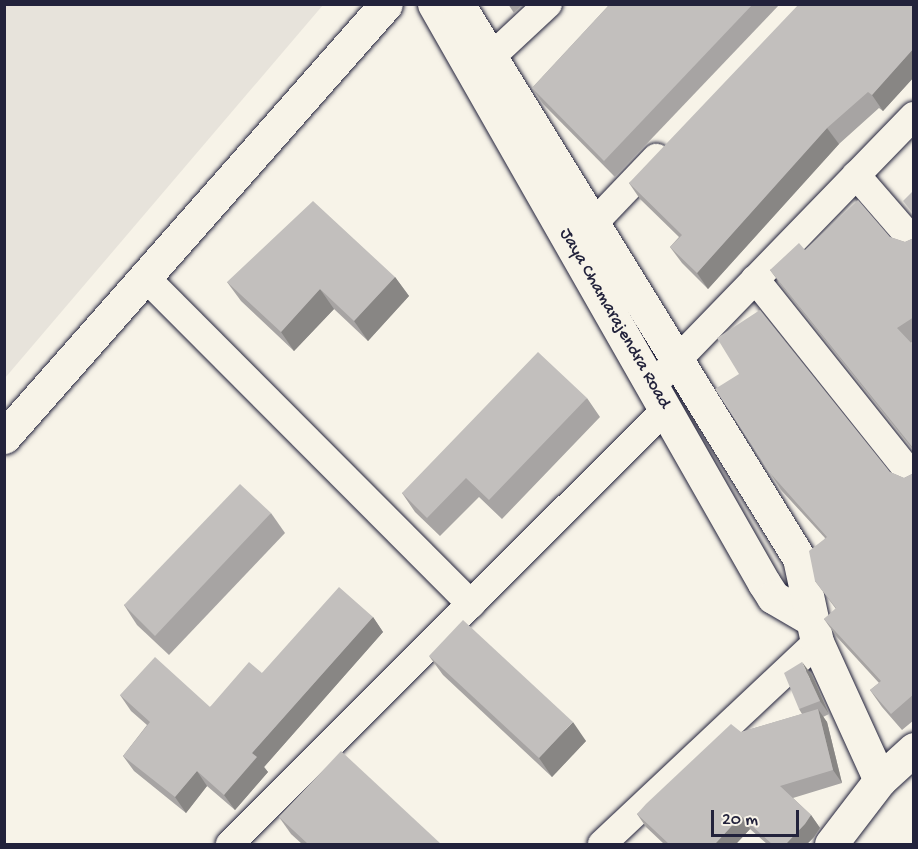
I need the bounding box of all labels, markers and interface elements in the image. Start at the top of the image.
street label: Jaya Chamarajendra Road [553,225,675,413]
scale bar [714,798,802,836]
text: 20 m [722,810,758,831]

